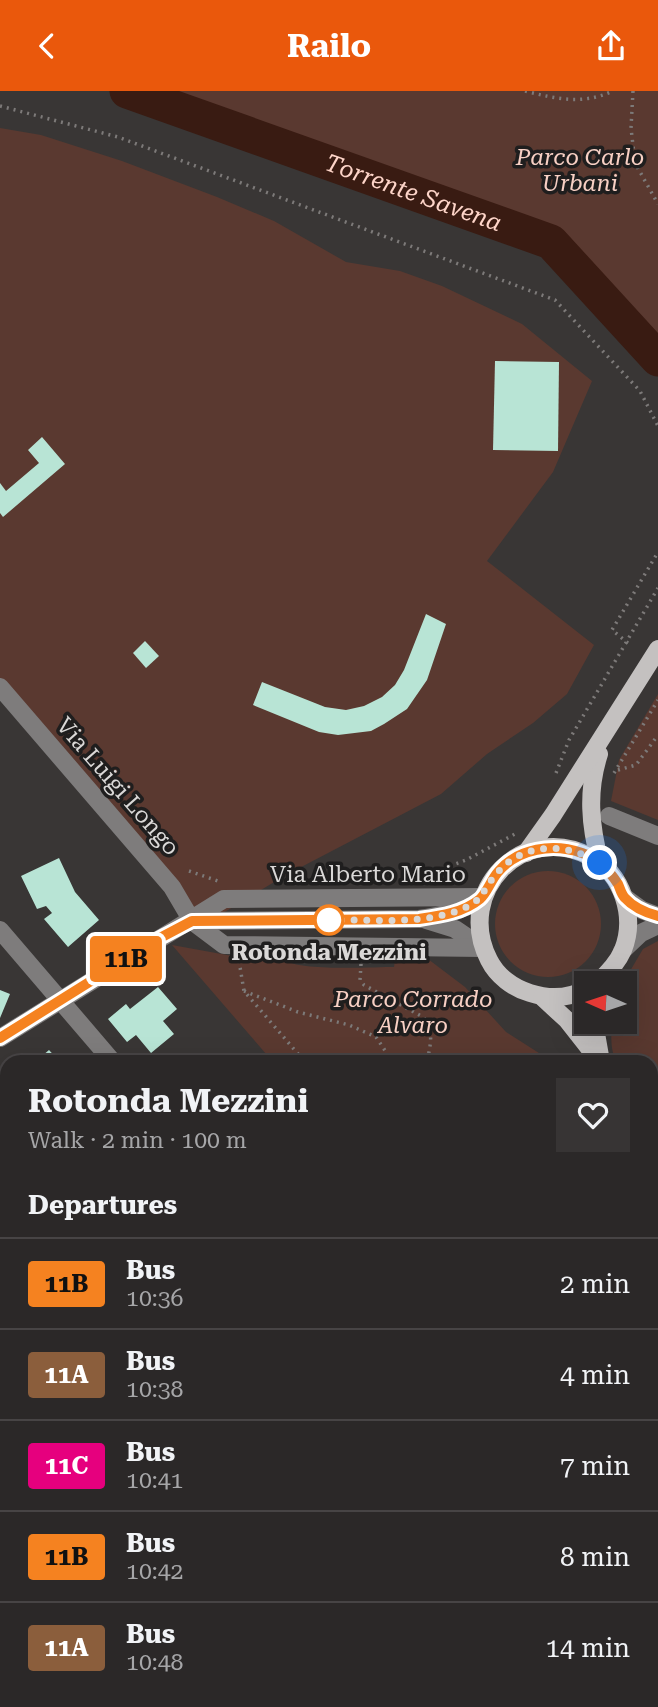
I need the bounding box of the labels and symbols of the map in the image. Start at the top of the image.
park label: Parco Carlo Urbani [515,144,644,197]
water label: Torrente Savena [321,149,506,237]
street label: Via Luigi Longo [50,712,185,861]
your location [582,845,617,880]
street label: Via Alberto Mario [270,861,466,888]
marker: Rotonda Mezzini [314,905,344,935]
line badge: 11B [86,936,166,982]
place label: Rotonda Mezzini [231,939,427,966]
north arrow [574,971,637,1034]
park label: Parco Corrado Alvaro [333,986,492,1039]

